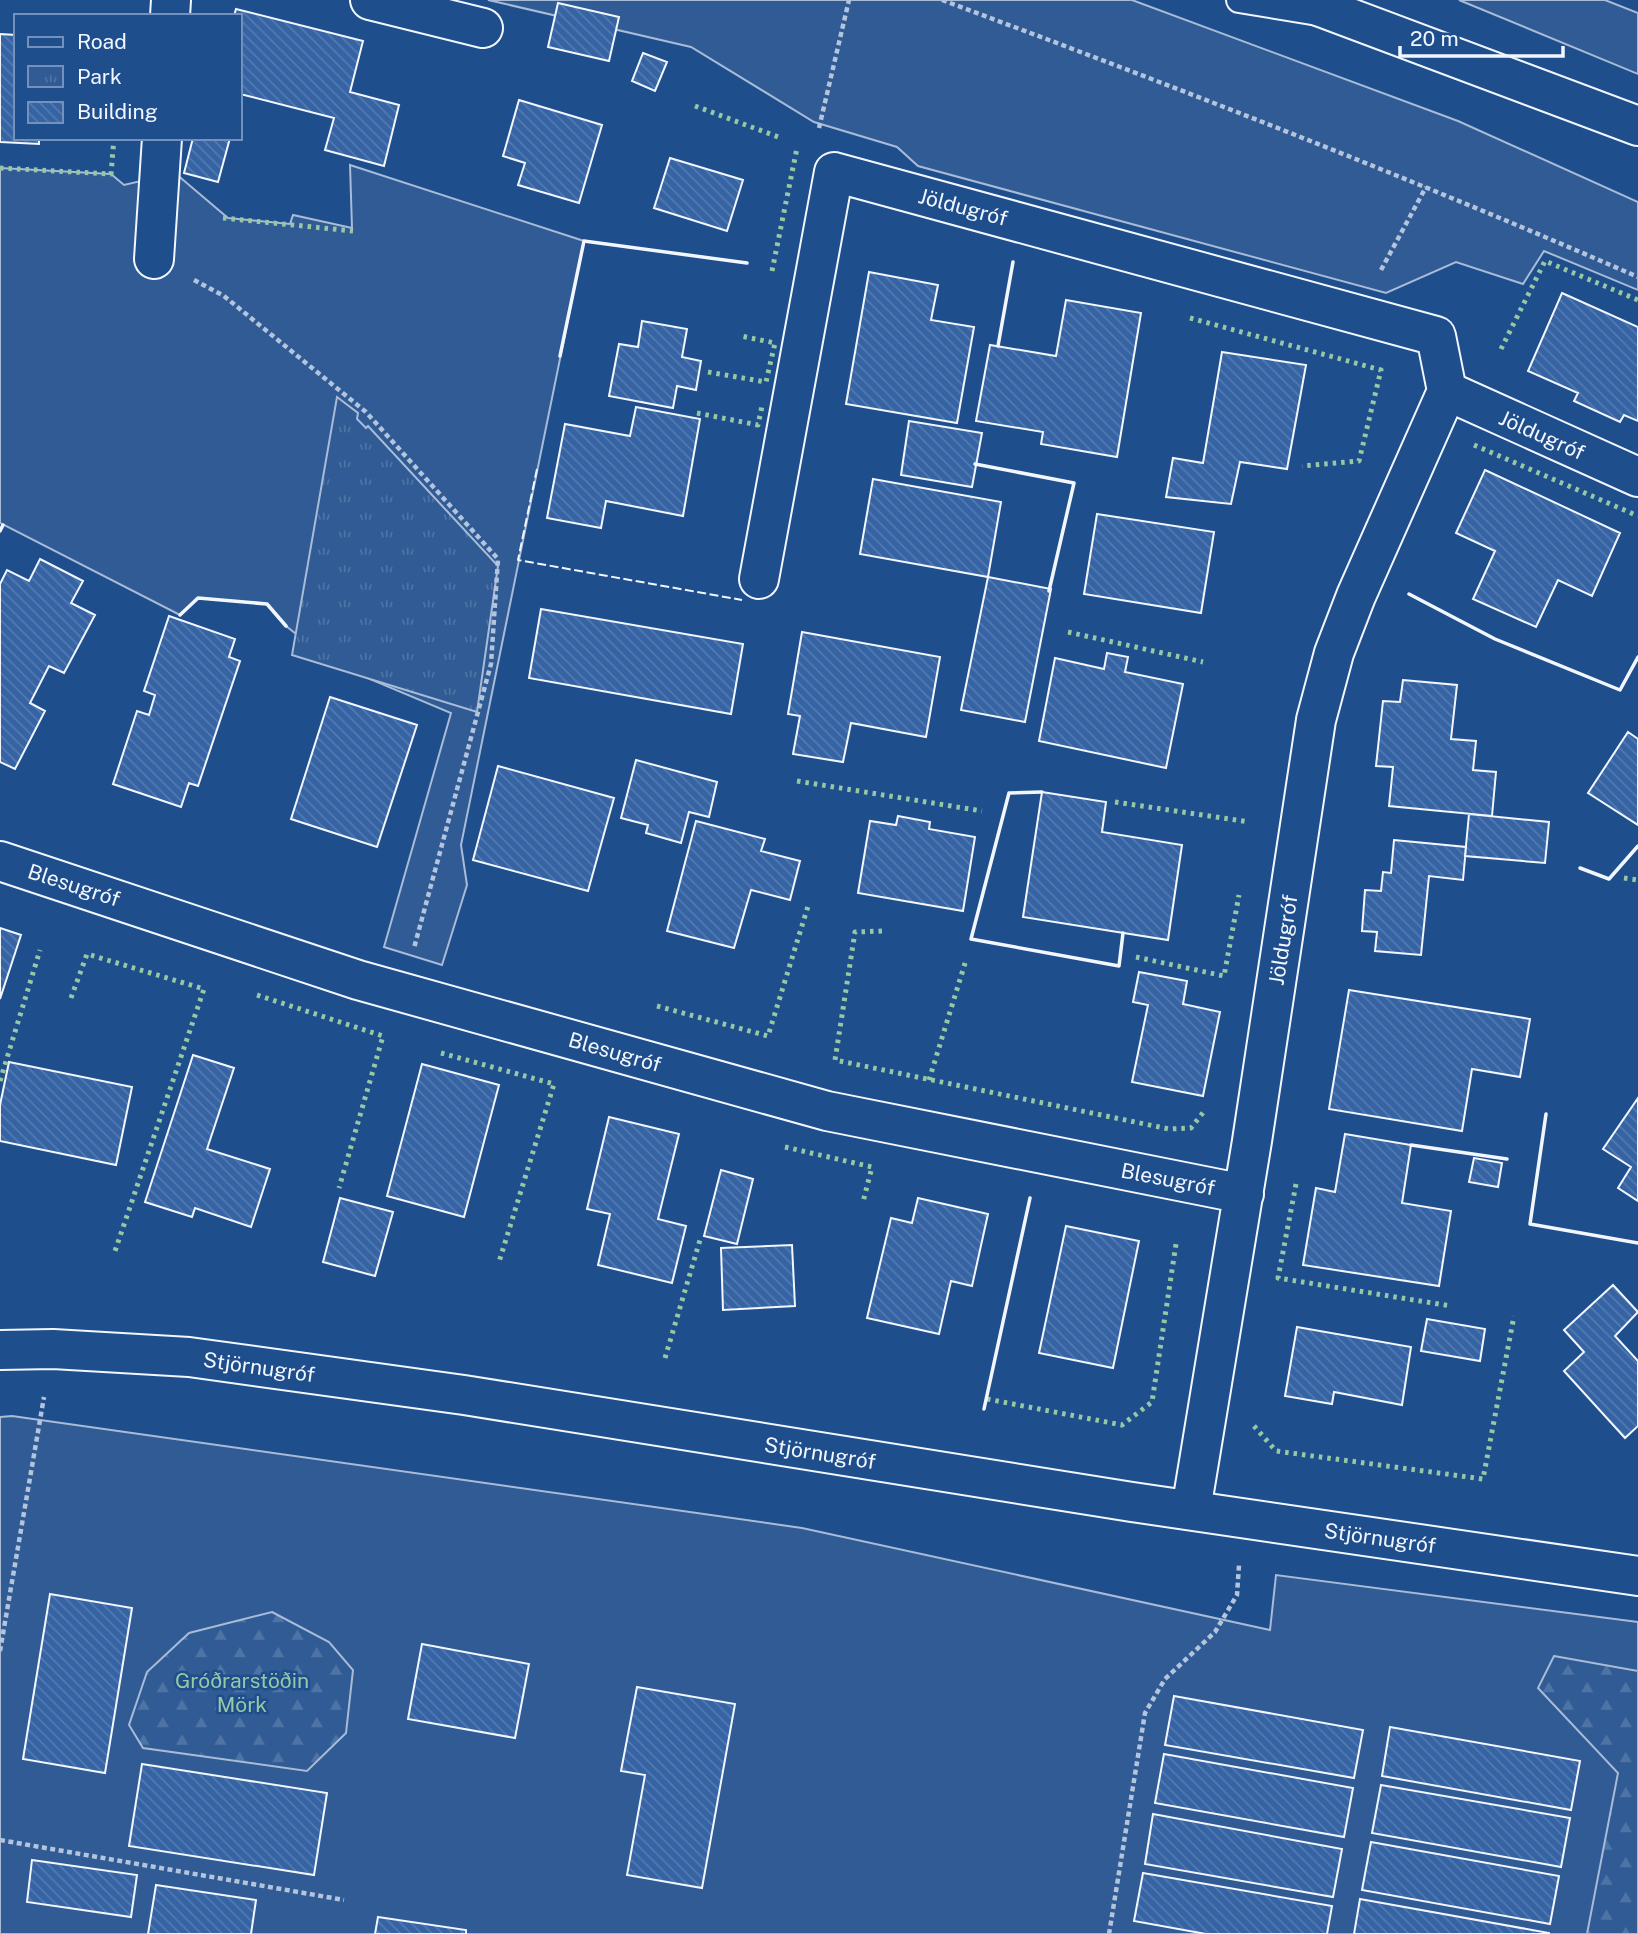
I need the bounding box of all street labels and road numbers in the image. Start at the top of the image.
street label: Jöldugróf [916,183,1010,231]
street label: Jöldugróf [1495,405,1589,465]
street label: Blesugróf [25,858,123,912]
street label: Jöldugróf [1264,893,1302,987]
street label: Blesugróf [566,1027,664,1077]
street label: Blesugróf [1119,1158,1217,1200]
street label: Stjörnugróf [201,1347,317,1387]
street label: Stjörnugróf [762,1432,878,1474]
street label: Stjörnugróf [1322,1518,1438,1558]

